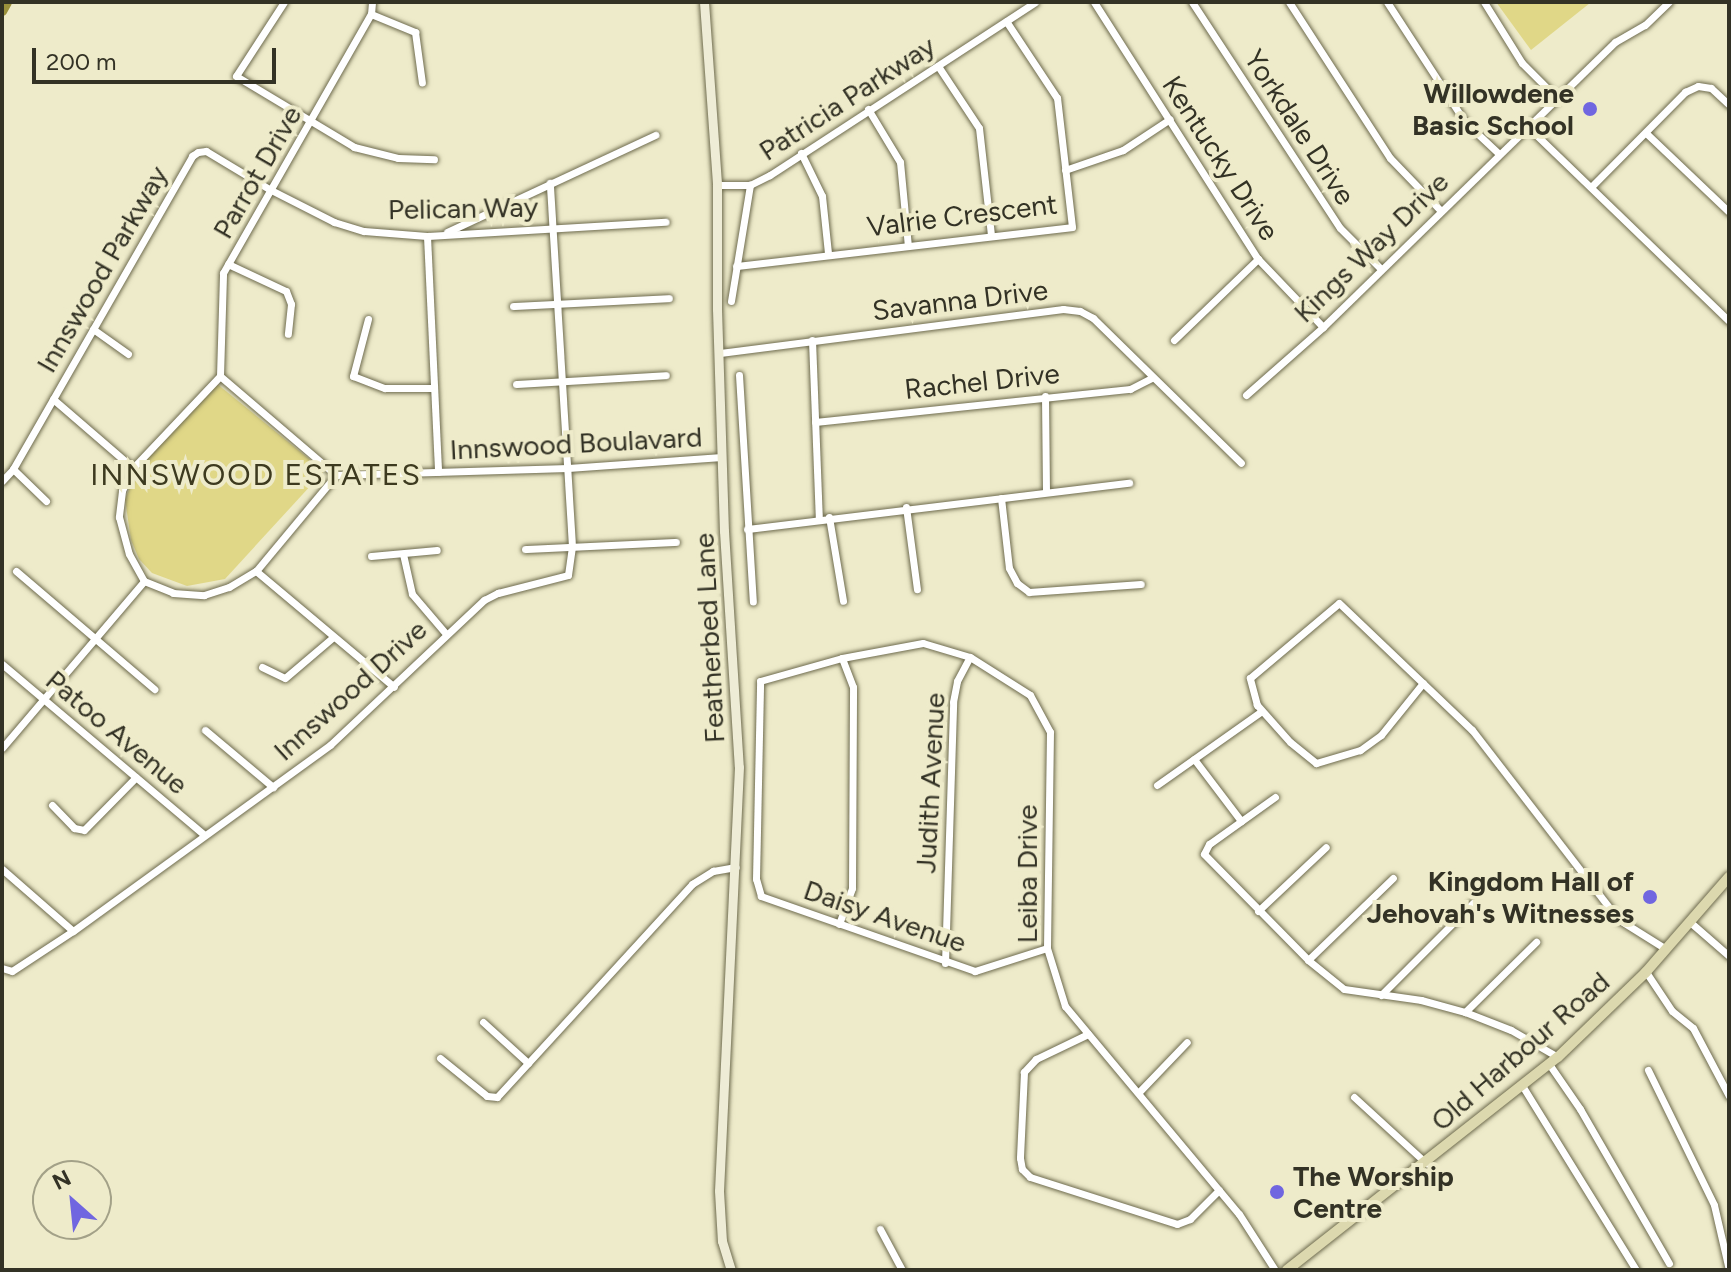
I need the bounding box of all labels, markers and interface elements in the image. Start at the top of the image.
street label: Patricia Parkway [753,29,941,167]
scale bar [36,32,280,82]
street label: Yorkdale Drive [1237,43,1363,211]
text: 200 m [46,47,117,76]
street label: Kentucky Drive [1155,70,1287,246]
place label: Willowdene Basic School [1412,76,1574,142]
street label: Parrot Drive [206,100,308,244]
marker: Willowdene Basic School [1581,100,1599,118]
street label: Innswood Parkway [29,160,175,378]
street label: Kings Way Drive [1287,165,1455,329]
street label: Valrie Crescent [865,187,1059,243]
street label: Pelican Way [388,190,538,226]
street label: Savanna Drive [870,273,1050,327]
street label: Rachel Drive [903,356,1061,406]
street label: Innswood Boulavard [449,420,703,466]
district label: INNSWOOD ESTATES [90,457,422,493]
street label: Featherbed Lane [687,532,731,744]
street label: Innswood Drive [267,613,433,767]
street label: Patoo Avenue [39,663,195,801]
street label: Judith Avenue [908,692,952,874]
street label: Leiba Drive [1010,805,1044,943]
place label: Kingdom Hall of Jehovah's Witnesses [1367,864,1634,930]
street label: Daisy Avenue [799,873,971,959]
marker: Kingdom Hall of Jehovah's Witnesses [1641,888,1659,906]
street label: Old Harbour Road [1424,964,1616,1138]
place label: The Worship Centre [1293,1159,1454,1225]
north arrow [32,1160,112,1240]
text: N [48,1164,75,1196]
marker: The Worship Centre [1268,1183,1286,1201]

